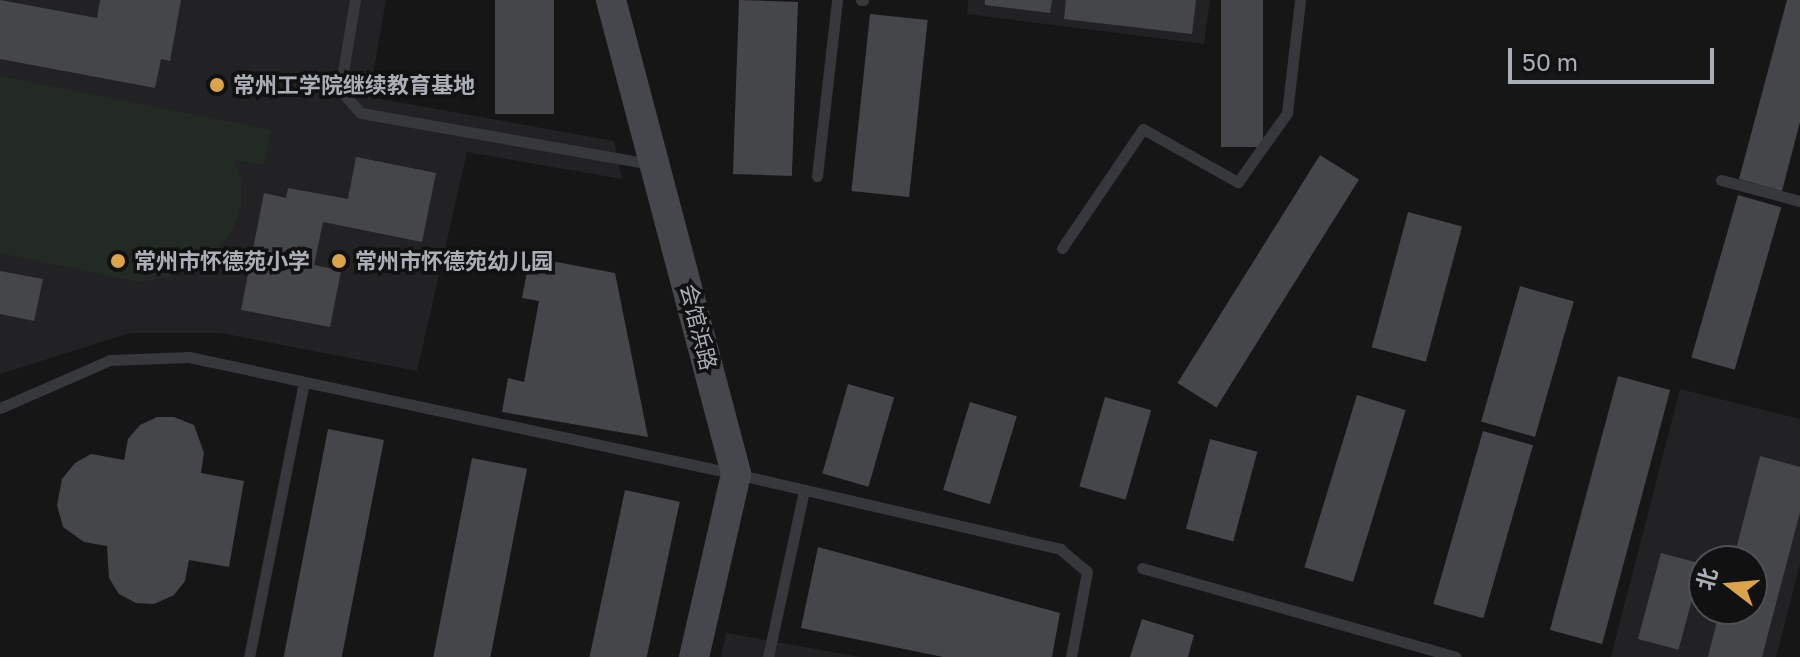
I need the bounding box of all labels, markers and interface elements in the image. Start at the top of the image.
scale bar [1512,32,1718,82]
text: 50 m [1522,47,1578,76]
place label: 常州工学院继续教育基地 [233,72,475,98]
marker: 常州工学院继续教育基地 [208,76,226,94]
place label: 常州市怀德苑小学 [134,248,310,274]
place label: 常州市怀德苑幼儿园 [355,248,553,274]
marker: 常州市怀德苑小学 [109,252,127,270]
marker: 常州市怀德苑幼儿园 [330,252,348,270]
street label: 会馆浜路 [676,281,722,373]
north arrow [1688,545,1768,625]
text: 北 [1690,565,1722,593]

